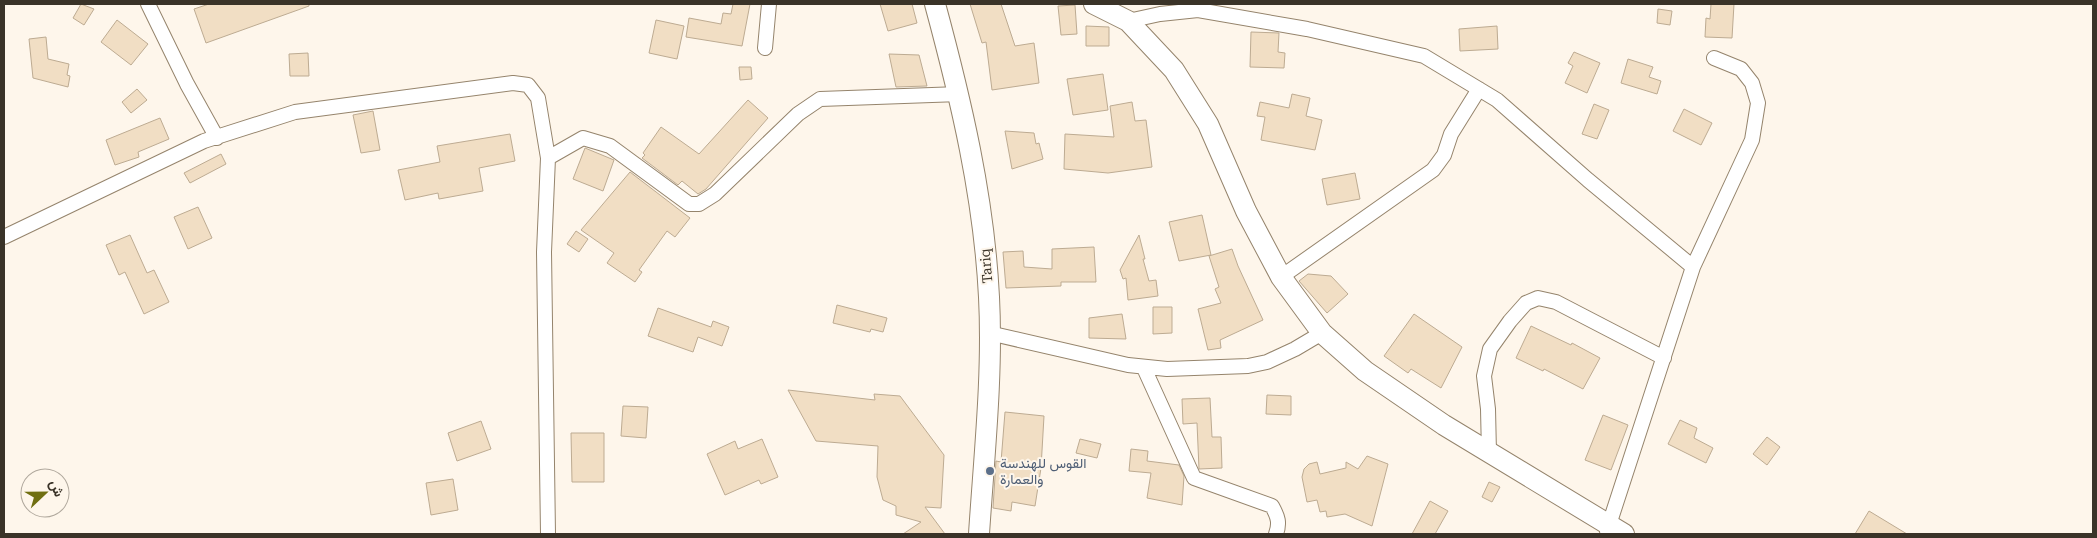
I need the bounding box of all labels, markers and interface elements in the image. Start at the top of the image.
street label: Tariq [976,248,996,284]
place label: القوس للهندسة والعمارة [1000,455,1086,488]
marker: القوس للهندسة والعمارة [984,465,996,477]
north arrow [20,468,70,518]
text: ش [46,477,68,499]

